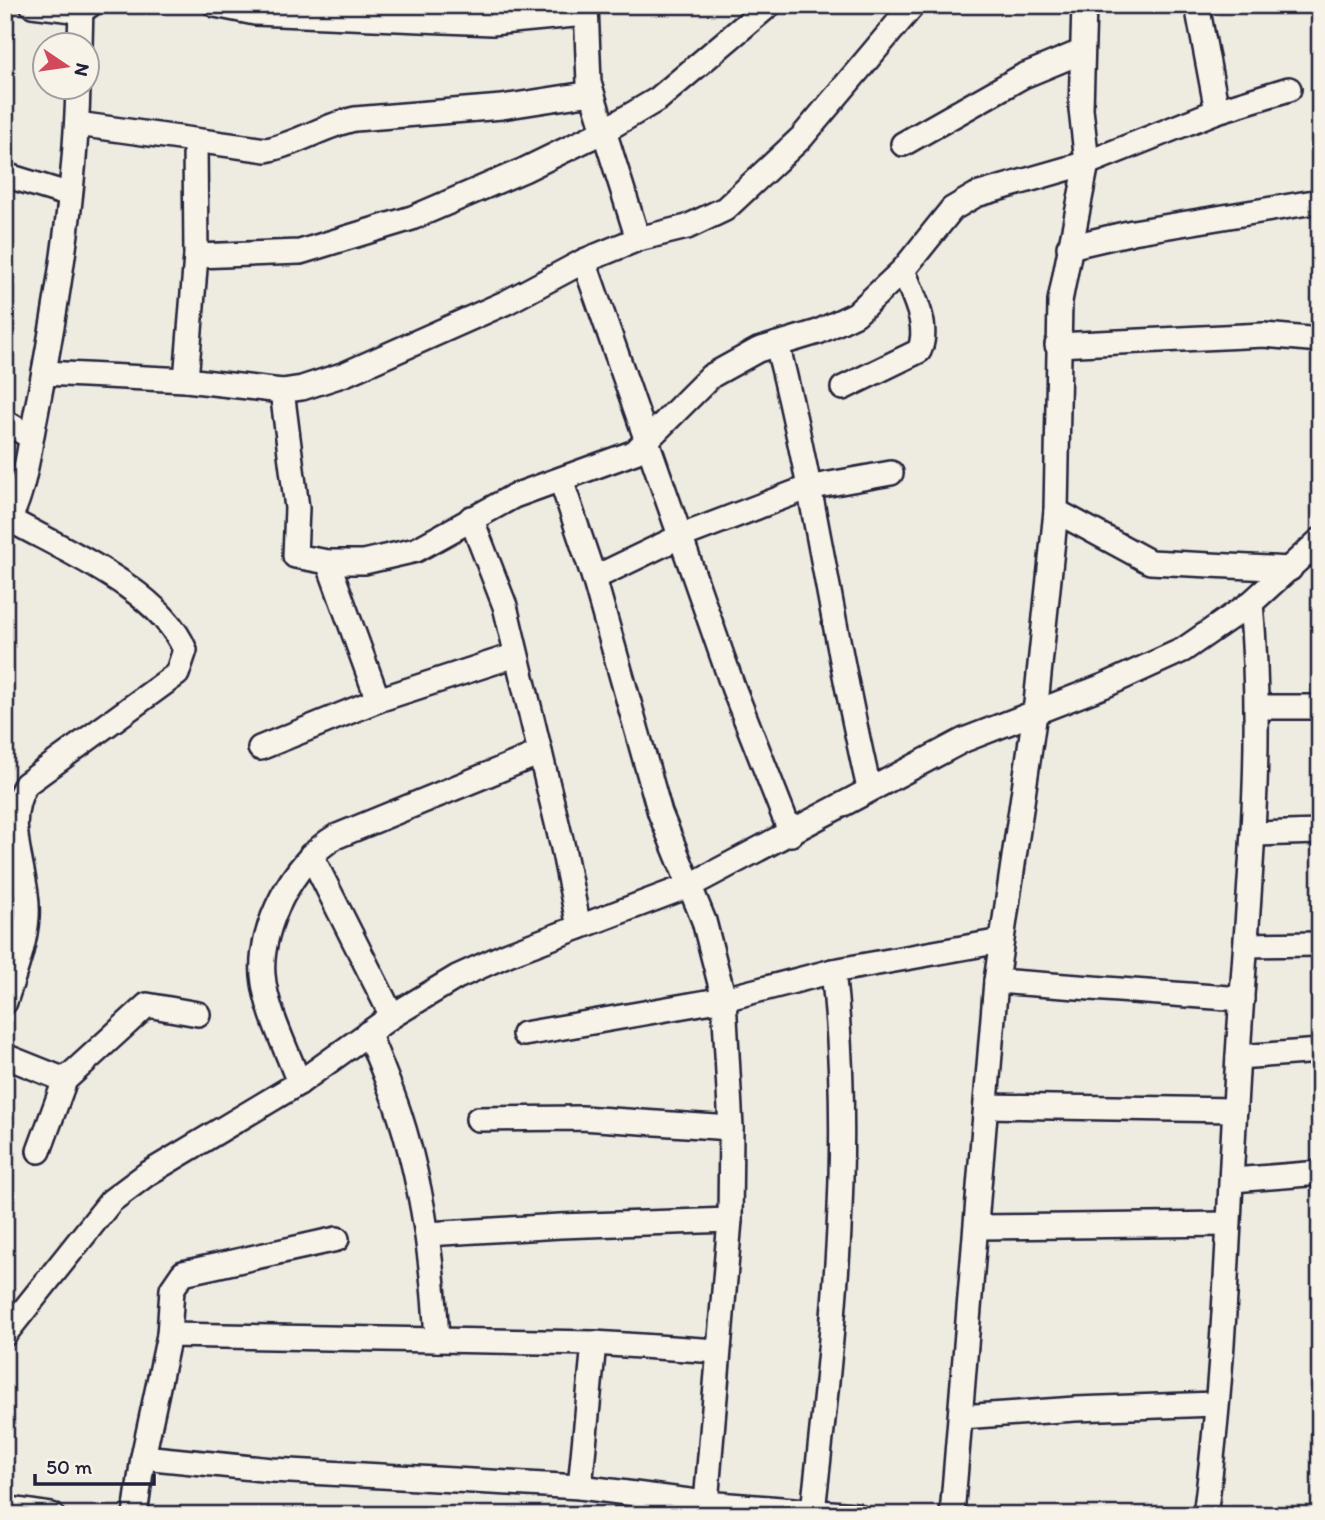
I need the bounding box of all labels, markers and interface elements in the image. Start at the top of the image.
north arrow [32,32,102,102]
text: N [69,61,95,79]
scale bar [35,1443,154,1487]
text: 50 m [46,1454,93,1479]

